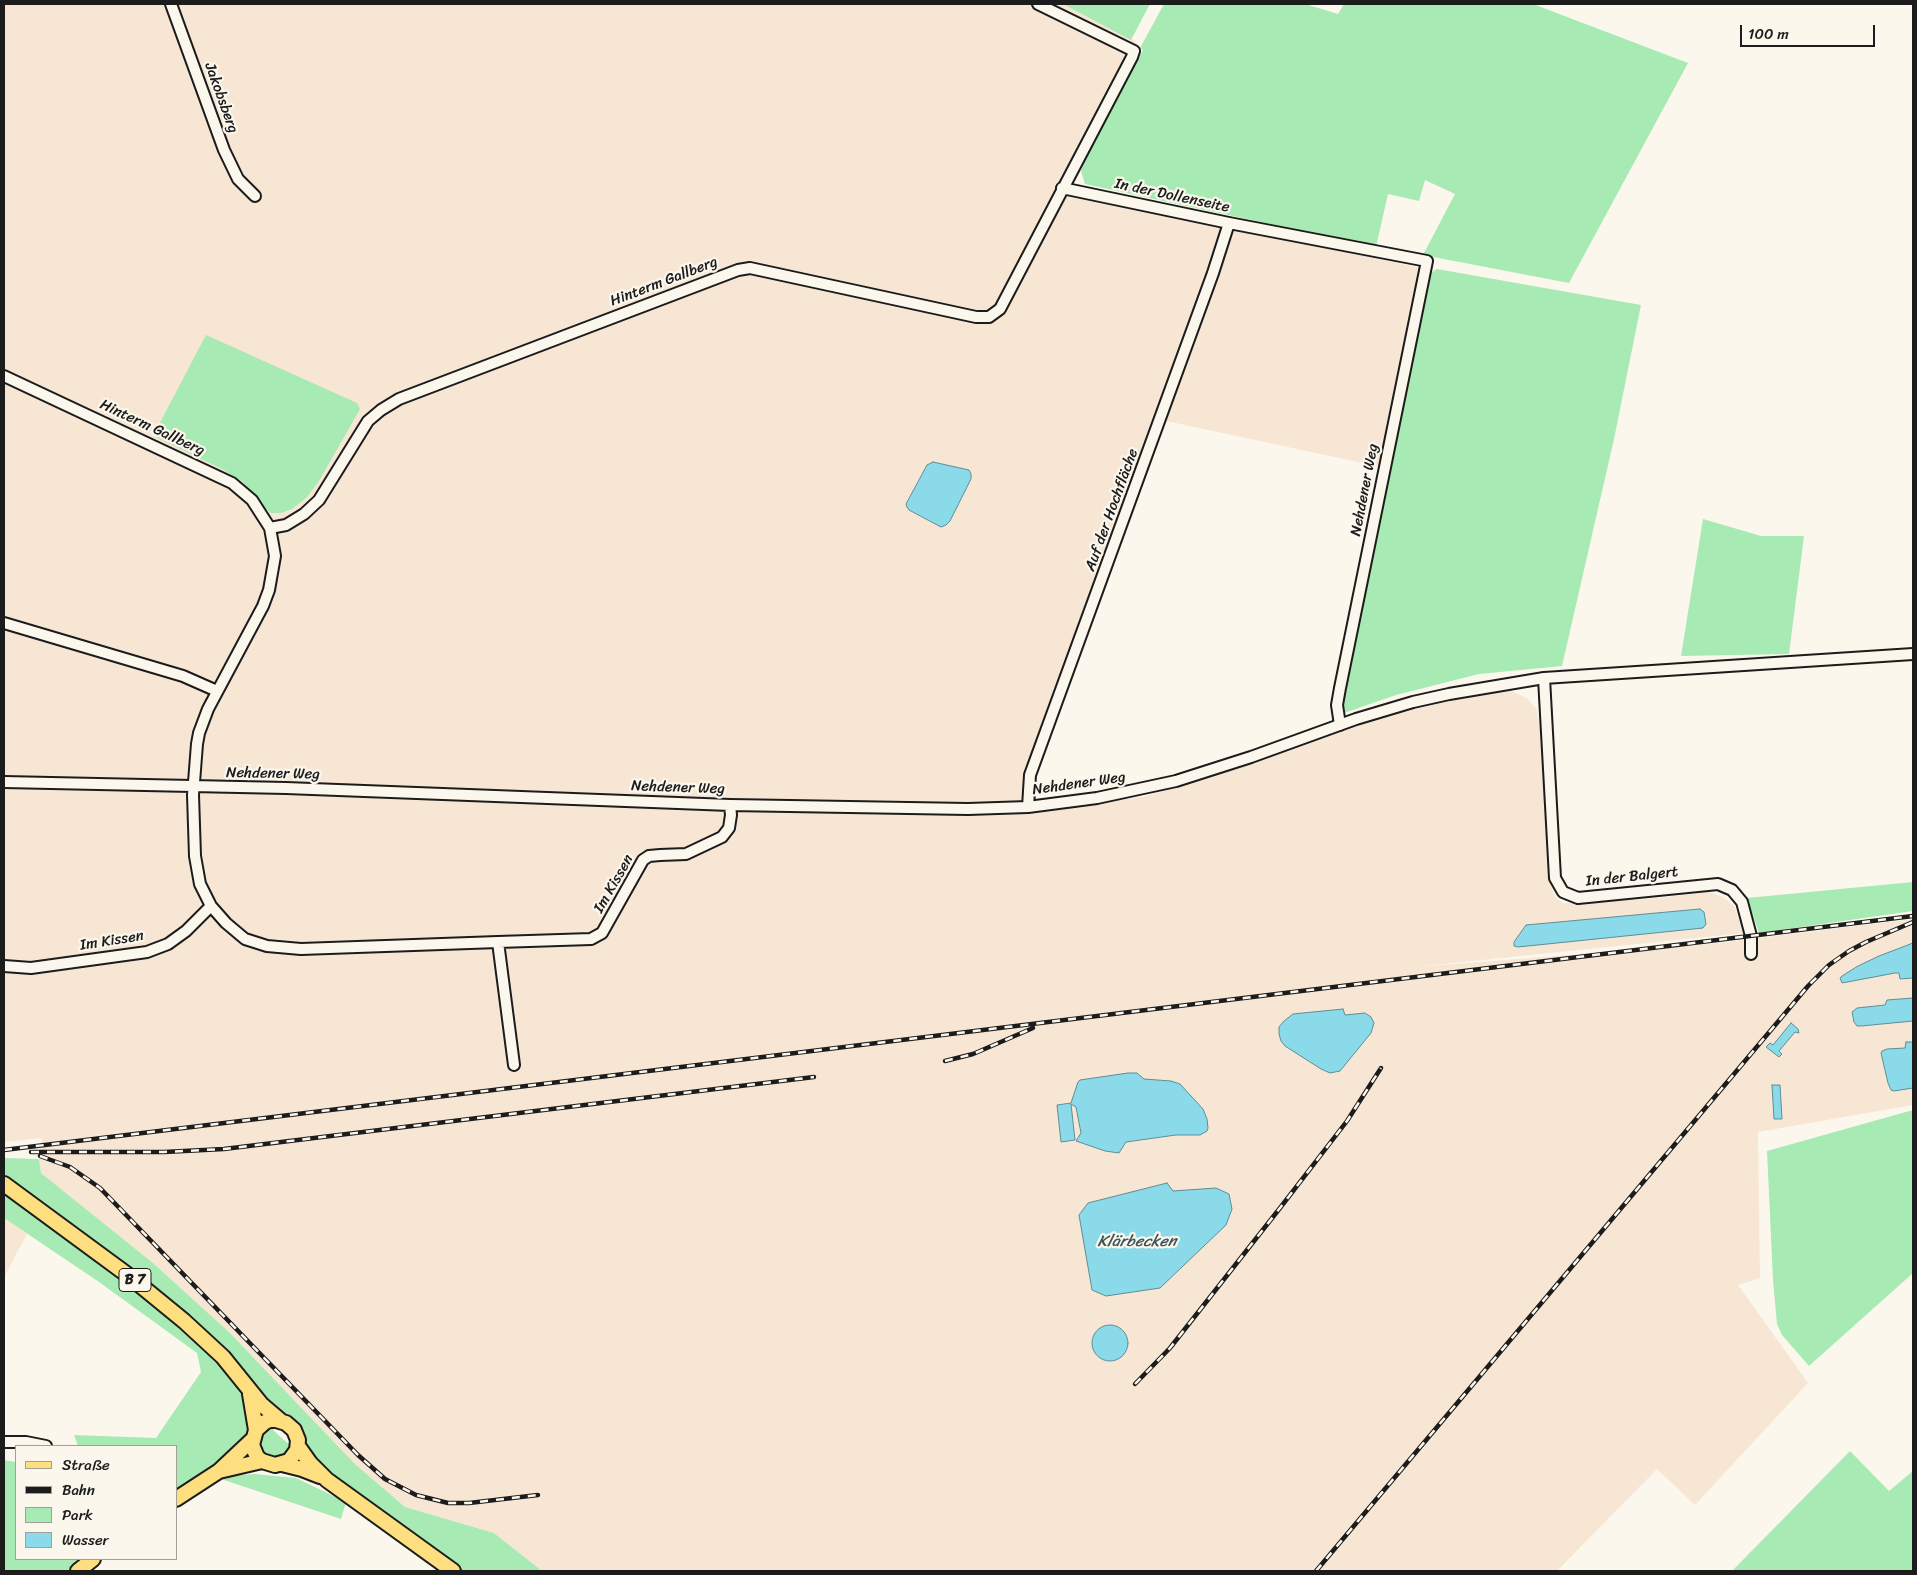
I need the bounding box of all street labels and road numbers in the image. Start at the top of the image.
street label: Jakobsberg [200,60,242,136]
street label: In der Dollenseite [1113,175,1231,217]
street label: Hinterm Gallberg [608,253,720,311]
street label: Hinterm Gallberg [97,396,207,460]
street label: Nehdener Weg [1347,442,1383,538]
street label: Auf der Hochfläche [1081,446,1143,574]
street label: Nehdener Weg [226,764,320,784]
street label: Nehdener Weg [1031,769,1127,799]
street label: Nehdener Weg [631,777,725,799]
street label: Im Kissen [590,852,638,916]
street label: In der Balgert [1585,863,1679,891]
street label: Im Kissen [79,927,145,955]
road number: B 7 [119,1268,151,1292]

